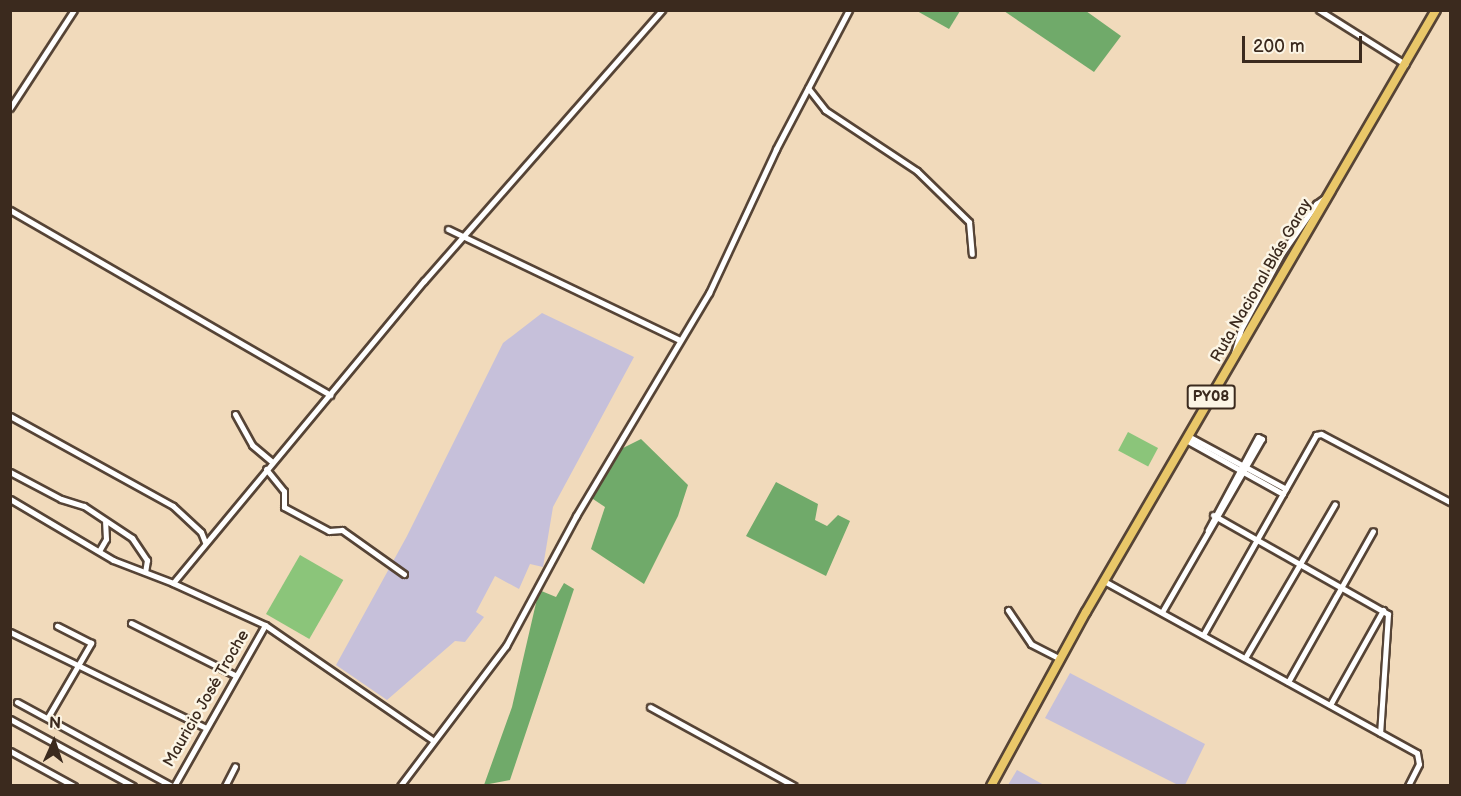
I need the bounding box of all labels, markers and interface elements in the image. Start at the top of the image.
scale bar [1245,24,1365,62]
text: 200 m [1253,36,1305,57]
street label: Ruta Nacional Blás Garay [1207,196,1317,366]
road number: PY08 [1186,385,1236,409]
street label: Mauricio José Troche [160,627,254,771]
north arrow [24,712,84,772]
text: N [48,714,61,733]

